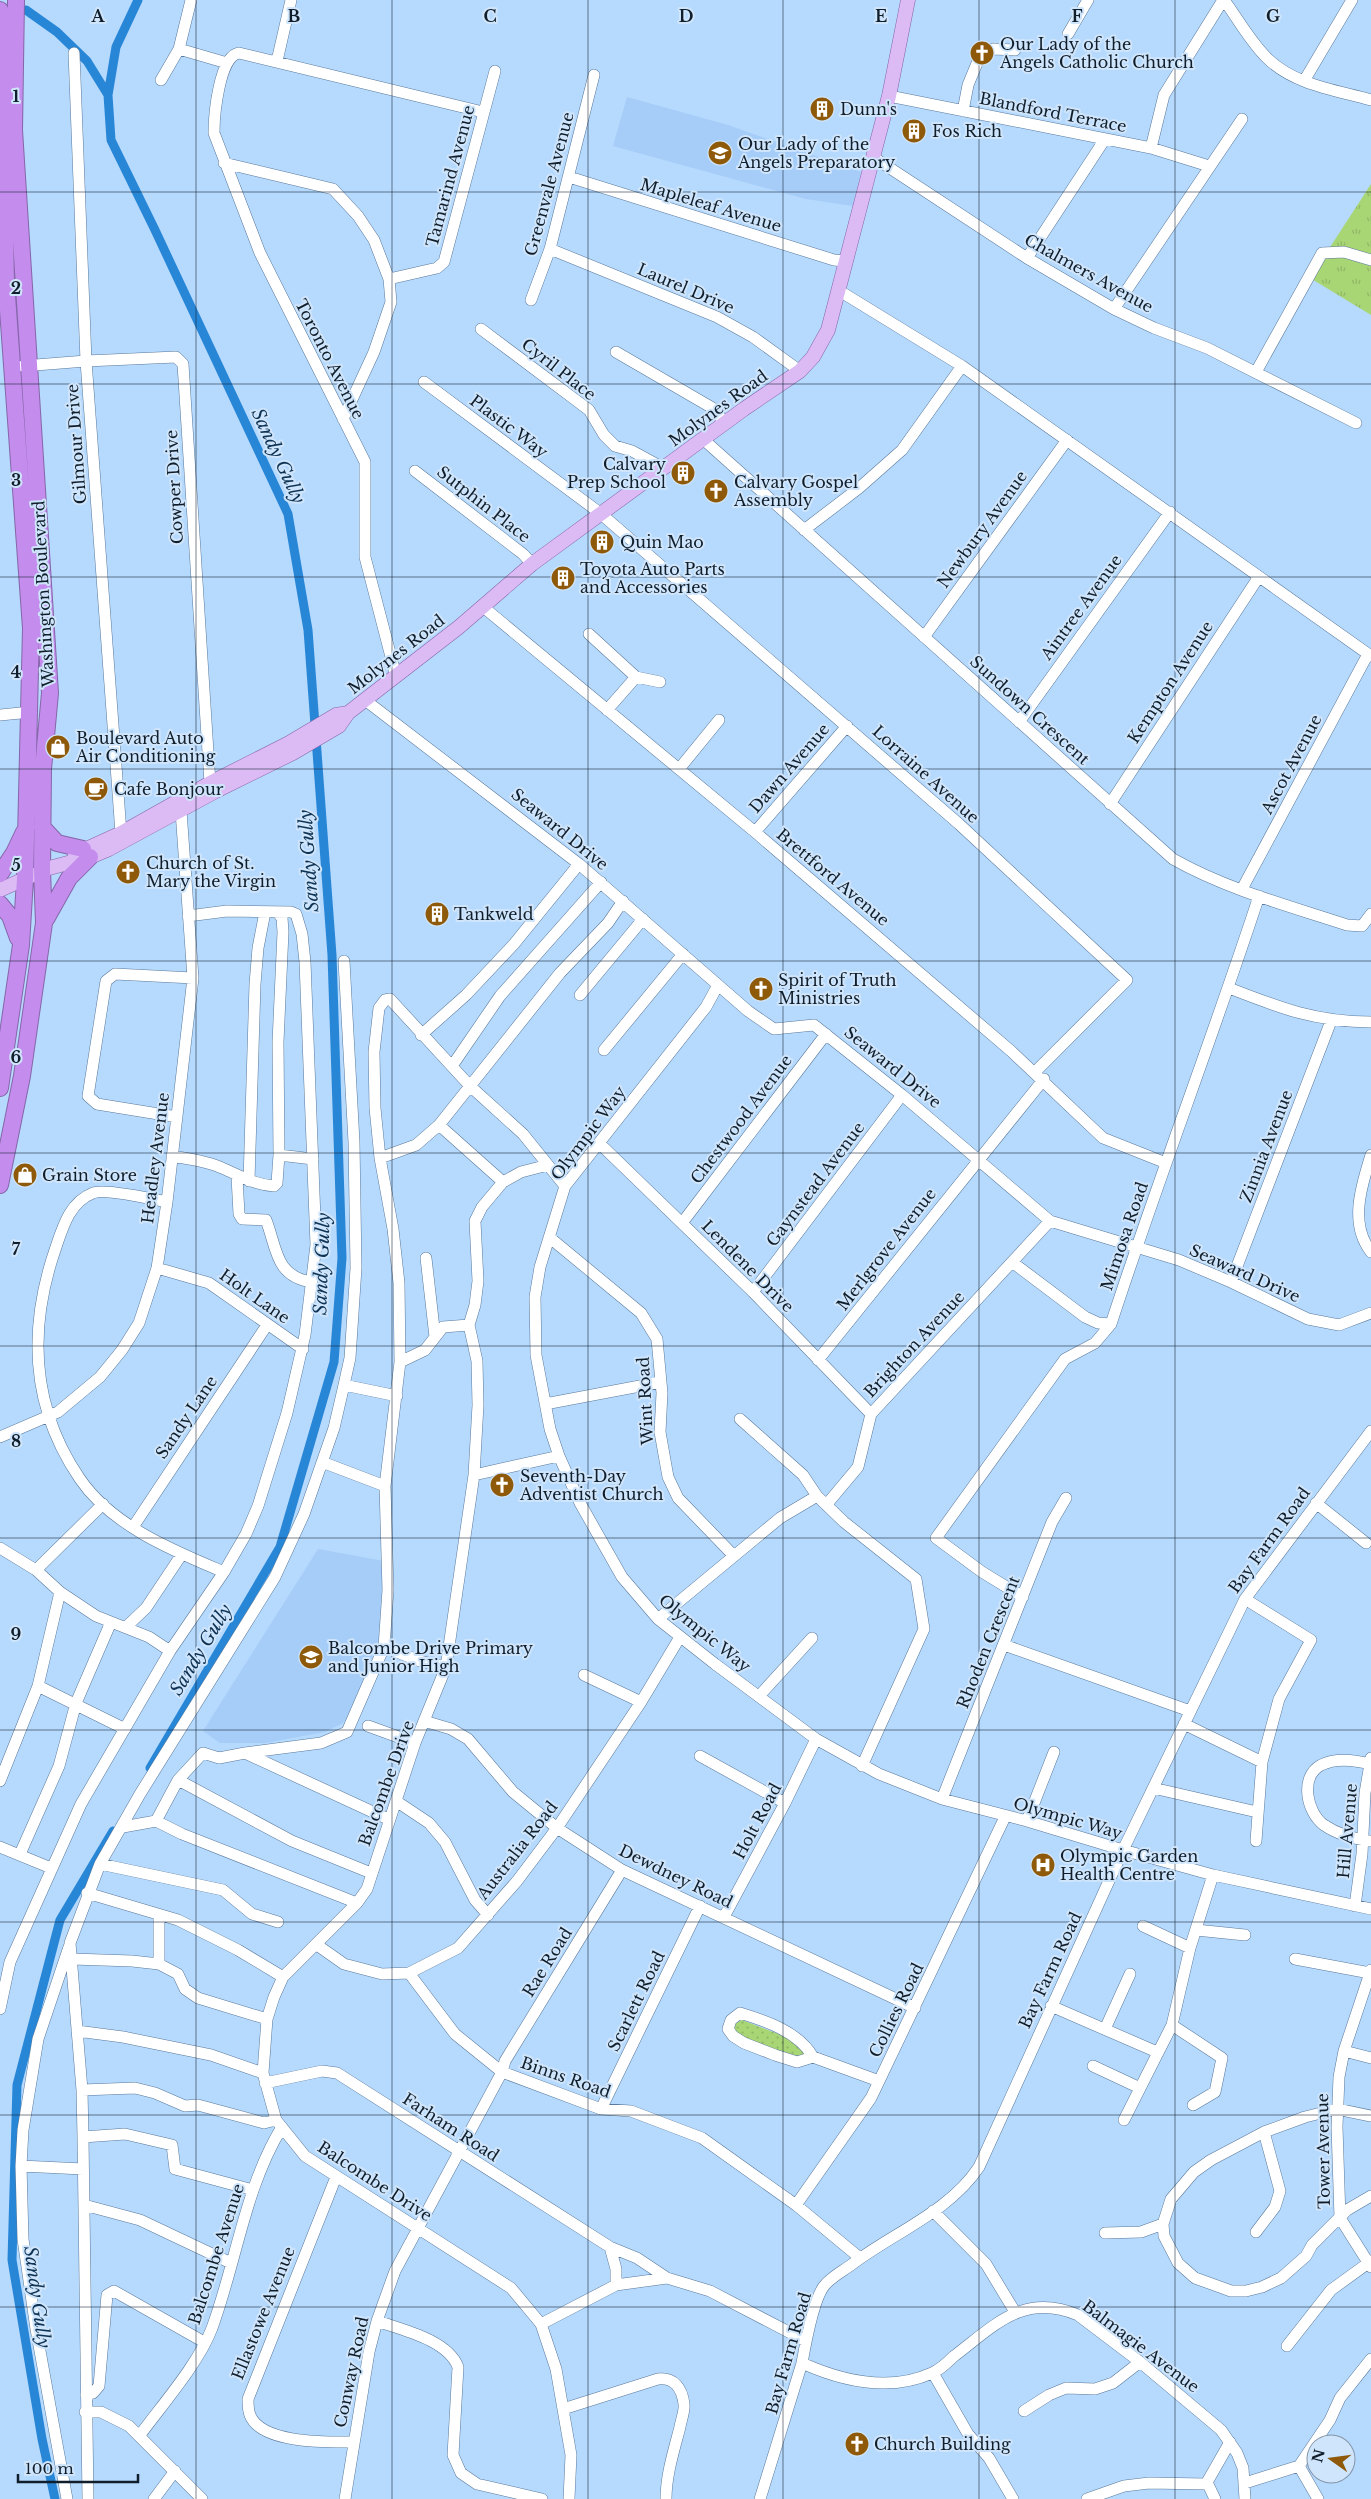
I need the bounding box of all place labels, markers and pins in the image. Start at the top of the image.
place label: Our Lady of the Angels Catholic Church [999,34,1194,72]
church icon: Our Lady of the Angels Catholic Church [969,40,995,66]
building icon: Dunn's [809,96,835,122]
place label: Dunn's [840,99,897,119]
building icon: Fos Rich [901,118,927,144]
place label: Fos Rich [932,121,1002,141]
place label: Our Lady of the Angels Preparatory [737,134,896,172]
school or university icon: Our Lady of the Angels Preparatory [707,140,733,166]
place label: Calvary Prep School [567,454,667,492]
building icon: Calvary Prep School [670,460,696,486]
place label: Calvary Gospel Assembly [733,472,858,510]
church icon: Calvary Gospel Assembly [703,478,729,504]
building icon: Quin Mao [589,529,615,555]
place label: Quin Mao [620,532,704,552]
place label: Toyota Auto Parts and Accessories [580,559,725,597]
building icon: Toyota Auto Parts and Accessories [550,565,576,591]
place label: Boulevard Auto Air Conditioning [75,728,216,766]
shop icon: Boulevard Auto Air Conditioning [45,734,71,760]
cafe icon: Cafe Bonjour [83,776,109,802]
place label: Cafe Bonjour [114,779,224,799]
place label: Church of St. Mary the Virgin [146,853,276,891]
church icon: Church of St. Mary the Virgin [115,859,141,885]
building icon: Tankweld [424,901,450,927]
place label: Tankweld [454,904,534,924]
place label: Spirit of Truth Ministries [778,970,897,1008]
church icon: Spirit of Truth Ministries [748,976,774,1002]
shop icon: Grain Store [12,1162,38,1188]
place label: Grain Store [42,1165,137,1185]
place label: Seventh-Day Adventist Church [519,1466,663,1504]
church icon: Seventh-Day Adventist Church [489,1472,515,1498]
place label: Balcombe Drive Primary and Junior High [328,1638,534,1676]
school or university icon: Balcombe Drive Primary and Junior High [298,1644,324,1670]
place label: Olympic Garden Health Centre [1060,1846,1198,1884]
hospital icon: Olympic Garden Health Centre [1030,1852,1056,1878]
church icon: Church Building [844,2431,870,2457]
place label: Church Building [874,2434,1011,2454]

